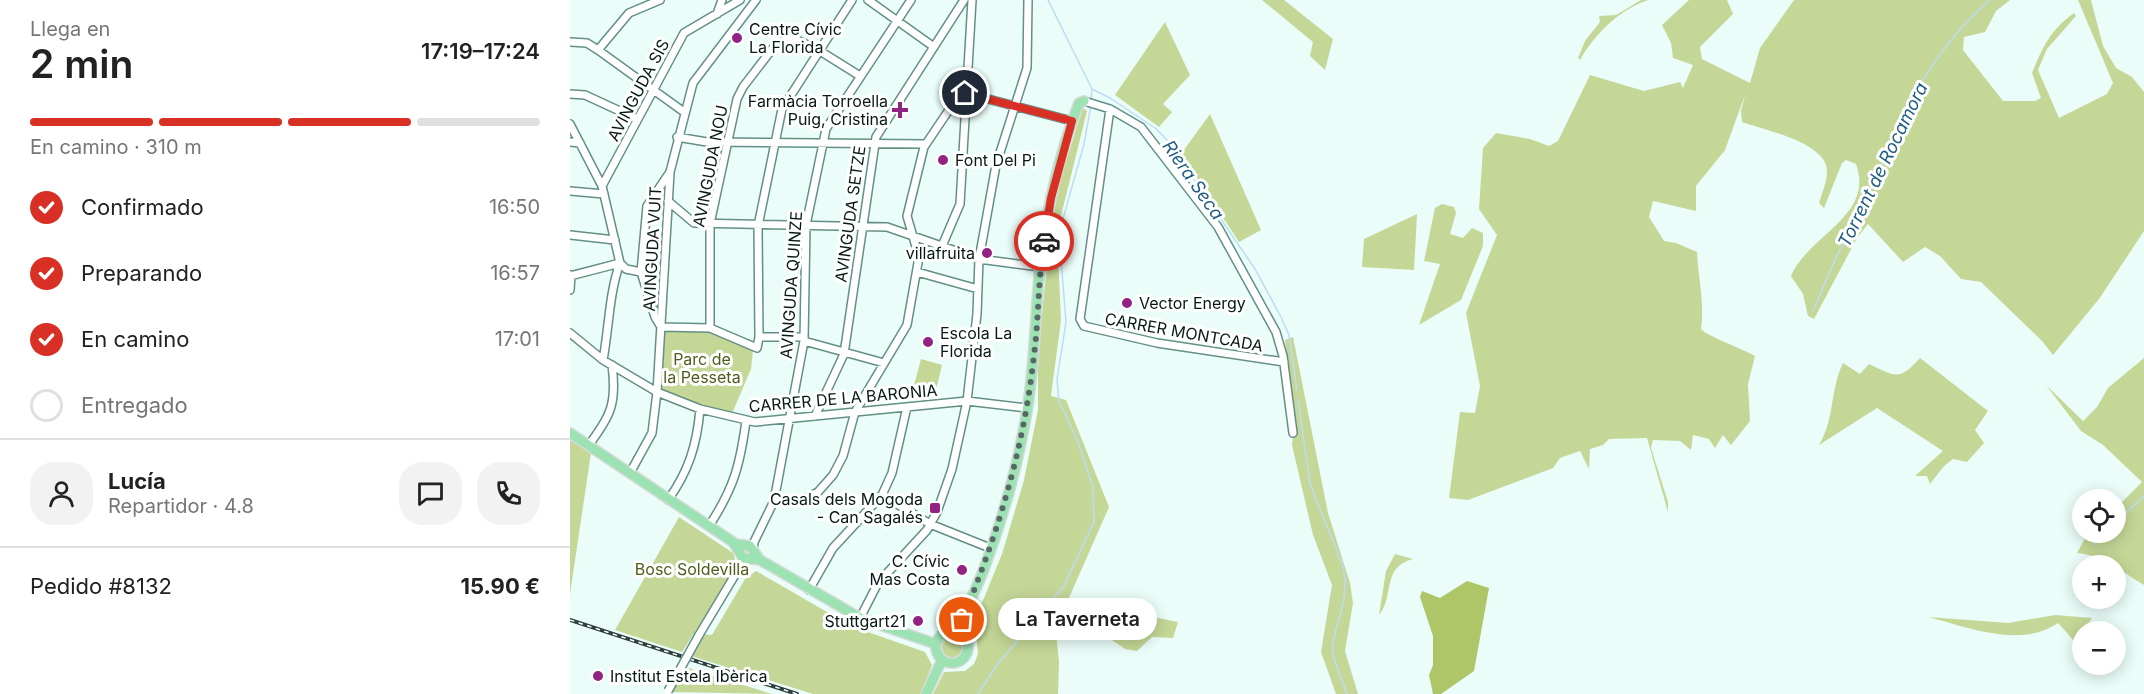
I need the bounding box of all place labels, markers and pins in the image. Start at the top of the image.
place label: Centre Cívic La Florida [749,19,842,57]
marker: Centre Cívic La Florida [730,31,744,45]
pin [939,67,990,118]
place label: Farmàcia Torroella Puig, Cristina [748,91,888,129]
marker: Farmàcia Torroella Puig, Cristina [893,103,907,117]
place label: Font Del Pi [955,150,1036,170]
marker: Font Del Pi [936,153,950,167]
place label: villafruita [906,243,975,263]
marker: villafruita [980,246,994,260]
place label: Vector Energy [1139,293,1246,313]
marker: Vector Energy [1120,296,1134,310]
place label: Escola La Florida [940,323,1012,361]
marker: Escola La Florida [921,335,935,349]
place label: Casals dels Mogoda - Can Sagalés [770,489,923,527]
marker: Casals dels Mogoda - Can Sagalés [928,501,942,515]
place label: C. Cívic Mas Costa [870,551,950,589]
marker: C. Cívic Mas Costa [955,563,969,577]
pin [936,594,987,645]
callout: La Taverneta [998,599,1157,641]
place label: Stuttgart21 [825,611,906,631]
marker: Stuttgart21 [911,614,925,628]
place label: Institut Estela Ibèrica [610,666,767,686]
marker: Institut Estela Ibèrica [591,669,605,683]

